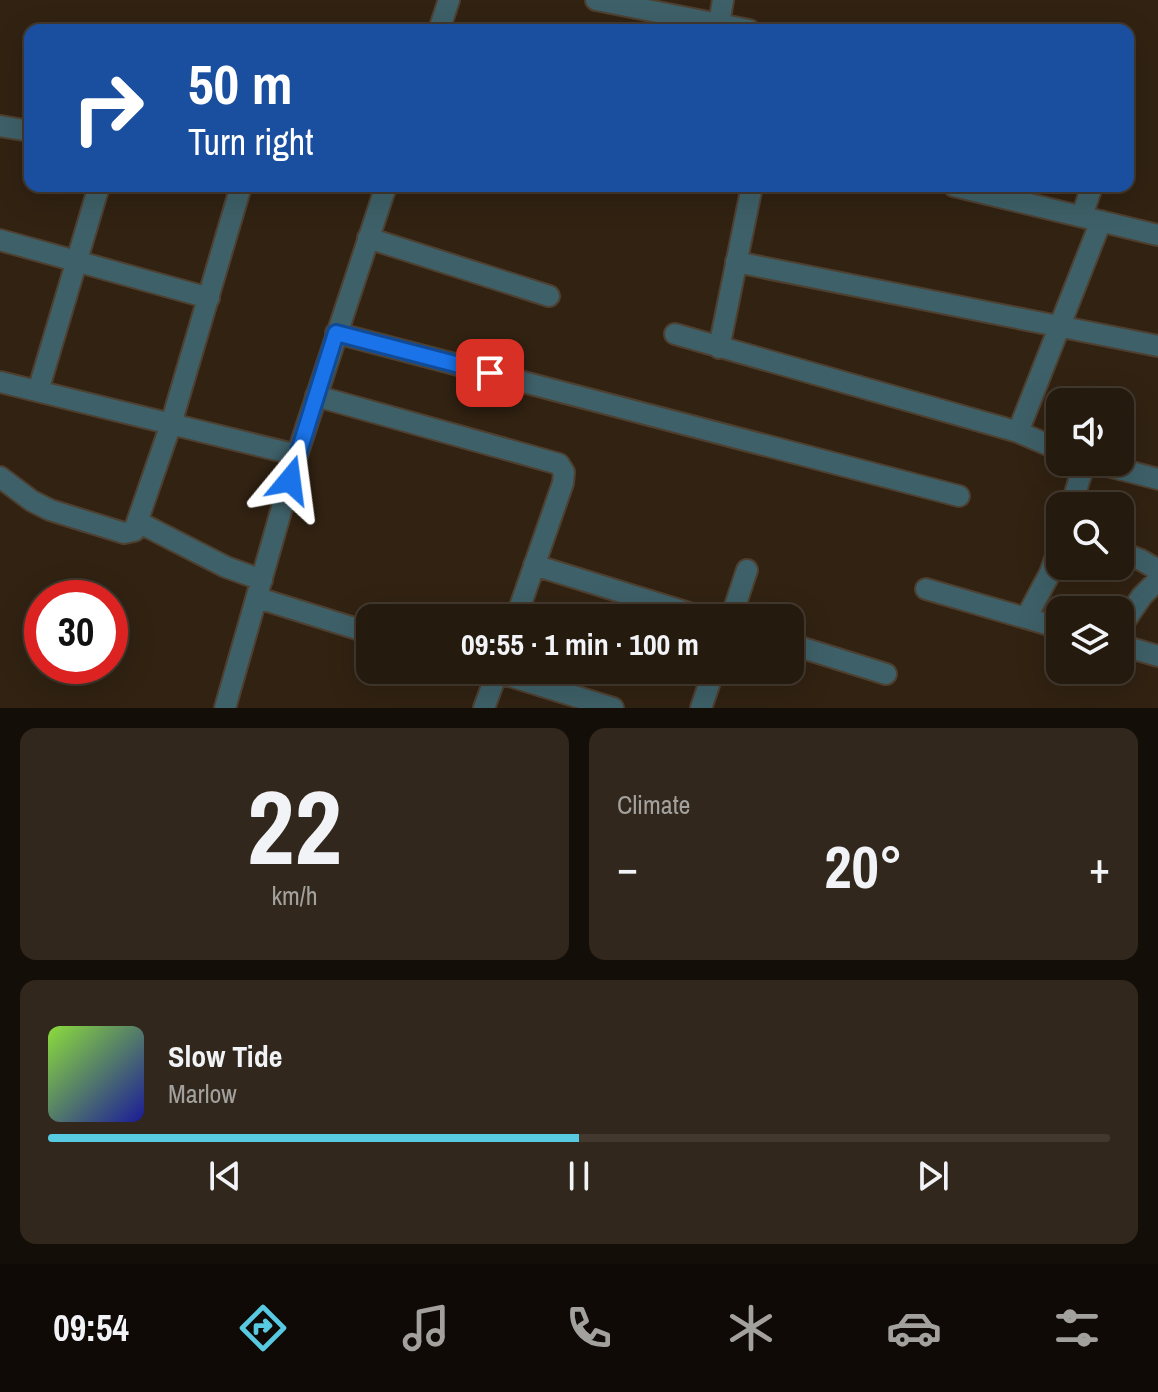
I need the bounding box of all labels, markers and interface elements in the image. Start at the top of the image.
text: 50 m [188,46,293,121]
icon: right [56,56,160,160]
text: Turn right [188,118,313,166]
pin [456,339,524,407]
icon: arrive [468,351,512,395]
map controls [1046,388,1134,684]
button: sound [1046,388,1134,476]
position arrow [248,438,332,522]
button: search [1046,492,1134,580]
speed limit sign: 30 [24,580,128,684]
button: layers [1046,596,1134,684]
text: 09:55 · 1 min · 100 m [461,624,699,664]
text: 22 [247,756,342,896]
text: Climate [617,787,690,822]
text: 20° [824,826,903,907]
text: − [617,837,638,897]
text: + [1089,837,1110,897]
text: km/h [271,878,318,913]
text: Slow Tide [168,1036,282,1076]
text: Marlow [168,1076,237,1111]
icon: previous [203,1154,247,1198]
icon: pause [557,1154,601,1198]
icon: next [911,1154,955,1198]
icon: directions [235,1300,291,1356]
icon: music [398,1300,454,1356]
icon: phone [561,1300,617,1356]
icon: climate [723,1300,779,1356]
icon: car [886,1300,942,1356]
icon: filters [1049,1300,1105,1356]
text: 09:54 [53,1304,129,1352]

